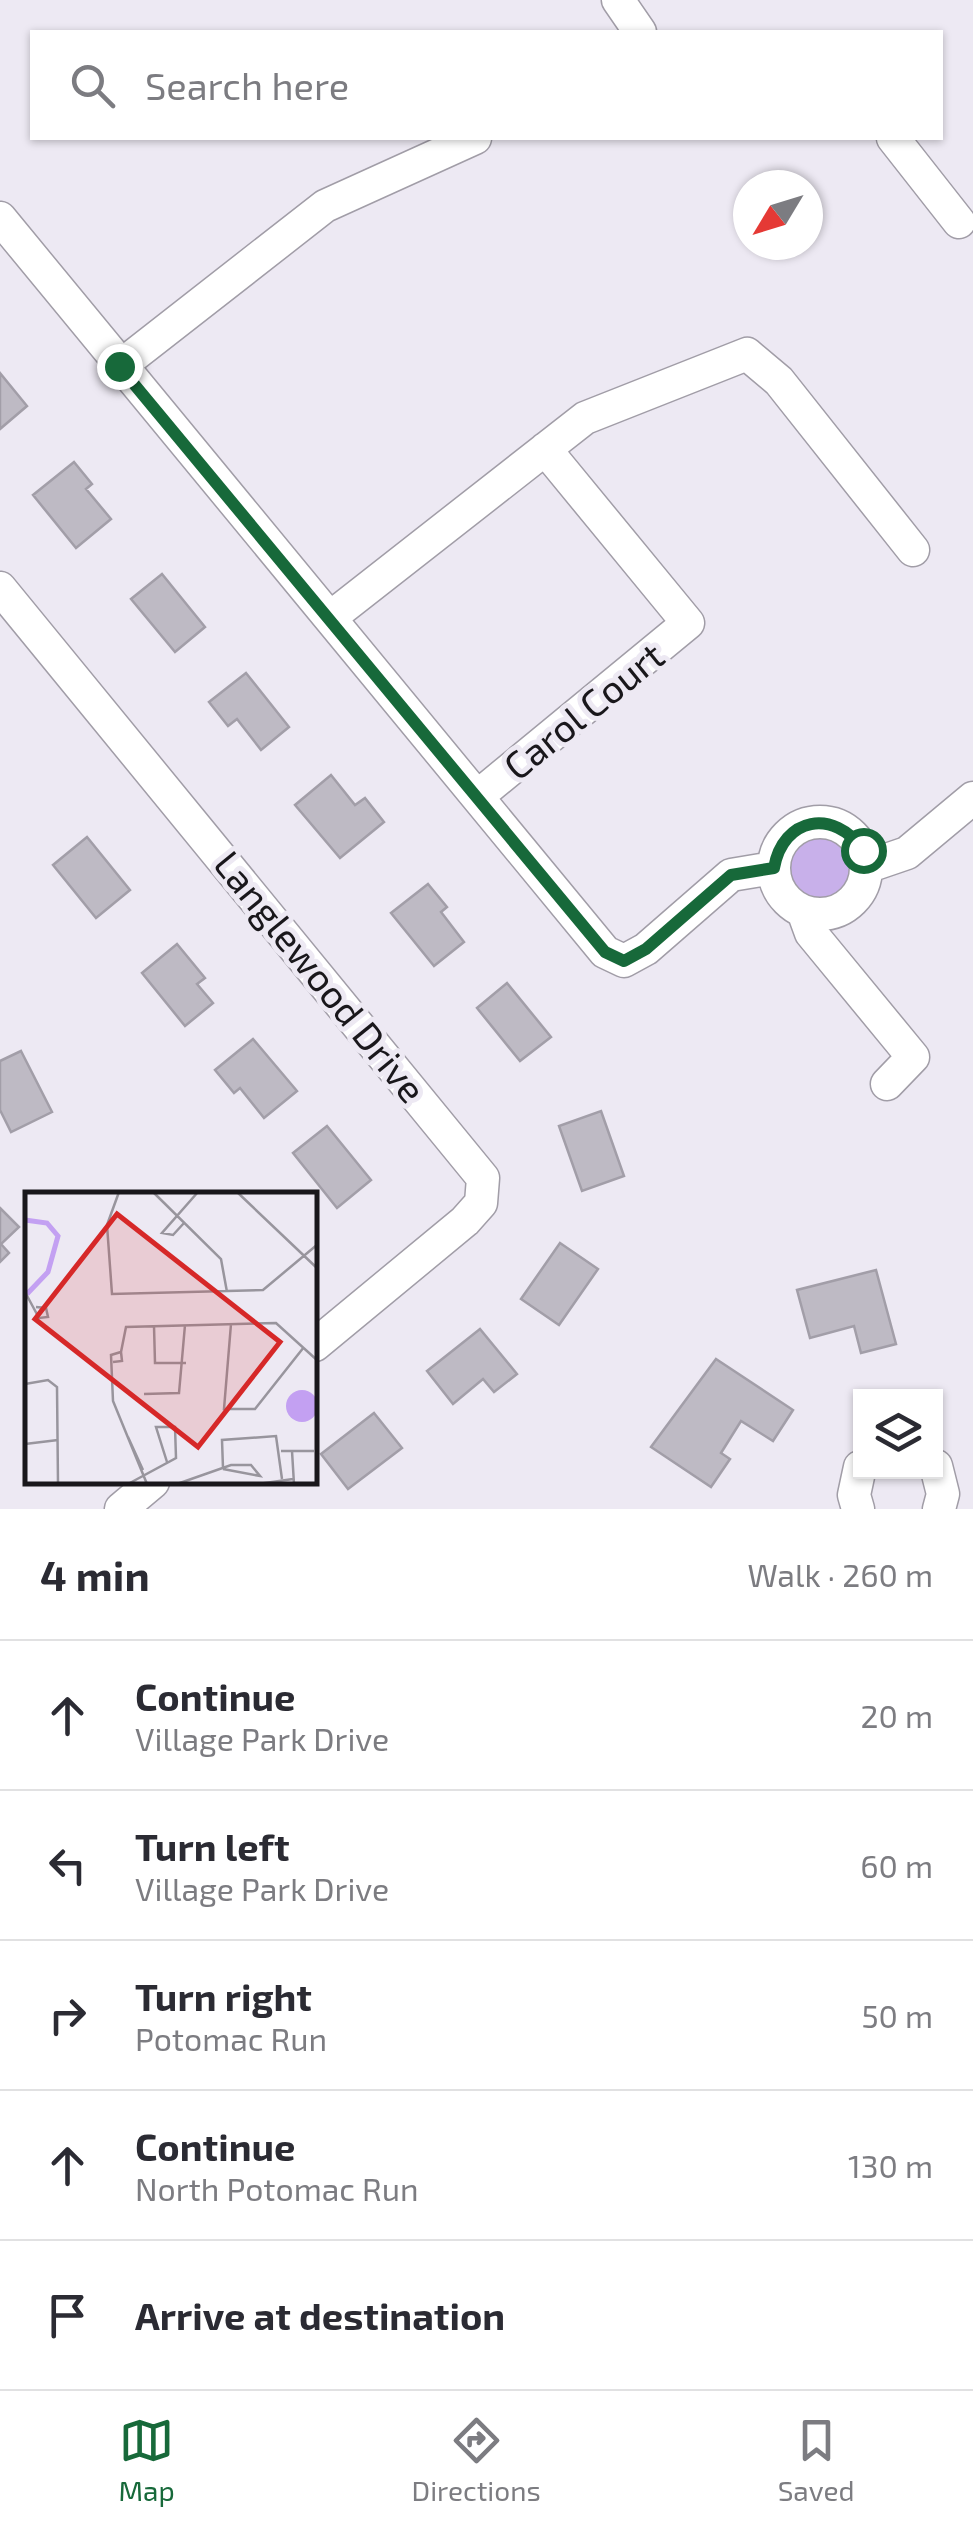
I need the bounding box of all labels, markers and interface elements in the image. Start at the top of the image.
search box [30,30,943,140]
icon: search [65,58,120,113]
text: Search here [145,62,349,108]
north arrow [733,170,823,260]
route end [97,344,143,390]
street label: Carol Court [494,632,672,788]
route start [841,828,887,874]
street label: Langlewood Drive [206,841,436,1111]
inset map [25,1192,318,1484]
map controls [853,1389,943,1479]
button: layers [853,1389,943,1479]
text: 4 min [40,1549,150,1599]
text: Walk · 260 m [747,1555,933,1593]
text: Continue [135,1673,295,1719]
icon: ahead [40,1688,95,1743]
text: 20 m [861,1696,933,1734]
text: Village Park Drive [135,1719,389,1757]
text: Turn left [135,1823,290,1869]
icon: left [40,1838,95,1893]
text: 60 m [860,1846,933,1884]
text: Village Park Drive [135,1869,389,1907]
text: Turn right [135,1973,312,2019]
icon: right [40,1988,95,2043]
text: 50 m [861,1996,933,2034]
text: Potomac Run [135,2019,327,2057]
text: Continue [135,2123,295,2169]
icon: ahead [40,2138,95,2193]
text: 130 m [848,2146,933,2184]
text: North Potomac Run [135,2169,419,2207]
icon: arrive [40,2288,95,2343]
text: Arrive at destination [135,2292,505,2338]
tab: Map [118,2413,175,2507]
tab: Directions [412,2413,541,2507]
tab: Saved [778,2413,855,2507]

